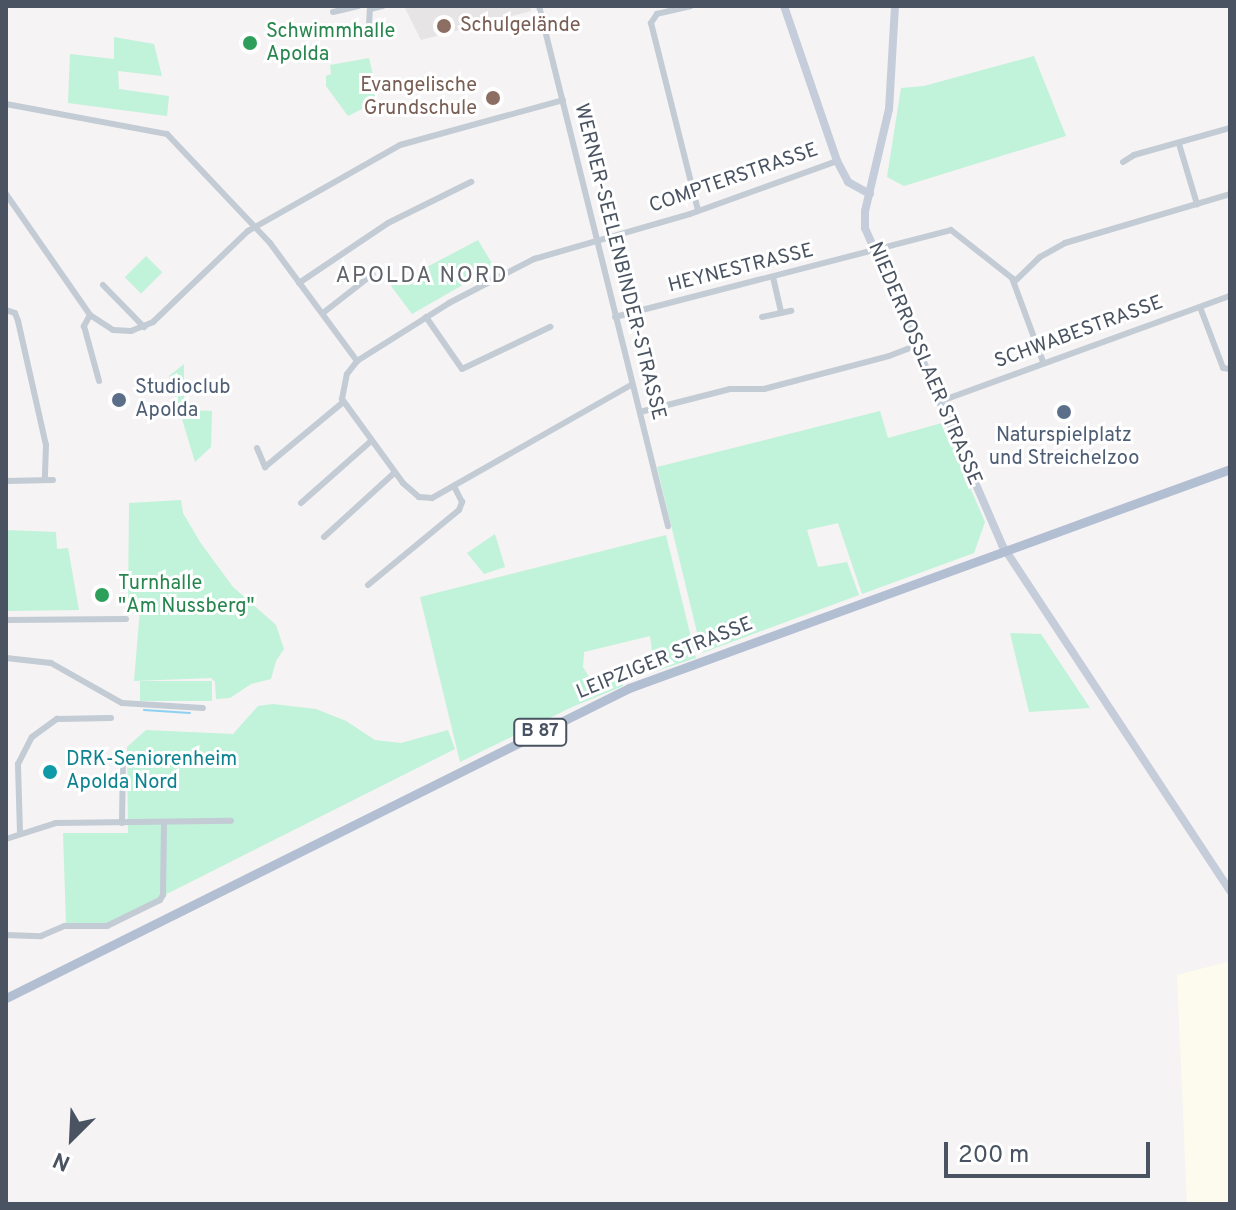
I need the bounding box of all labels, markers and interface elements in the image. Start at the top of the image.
place label: Schulgelände [460,14,581,38]
marker: Schulgelände [435,17,453,35]
place label: Schwimmhalle Apolda [266,20,395,67]
marker: Schwimmhalle Apolda [241,34,259,52]
place label: Evangelische Grundschule [360,74,477,121]
marker: Evangelische Grundschule [484,89,502,107]
street label: WERNER-SEELENBINDER-STRASSE [568,101,670,423]
street label: COMPTERSTRASSE [646,139,822,219]
street label: HEYNESTRASSE [666,239,816,299]
street label: NIEDERROSSLAER STRASSE [862,239,986,489]
district label: APOLDA NORD [335,264,509,290]
street label: SCHWABESTRASSE [991,291,1167,375]
place label: Studioclub Apolda [135,376,231,423]
marker: Studioclub Apolda [110,391,128,409]
marker: Naturspielplatz und Streichelzoo [1055,403,1073,421]
place label: Naturspielplatz und Streichelzoo [989,424,1139,471]
place label: Turnhalle "Am Nussberg" [118,572,255,619]
marker: Turnhalle "Am Nussberg" [93,586,111,604]
street label: LEIPZIGER STRASSE [573,613,757,705]
road number: B 87 [512,718,568,746]
place label: DRK-Seniorenheim Apolda Nord [66,748,237,795]
marker: DRK-Seniorenheim Apolda Nord [41,763,59,781]
north arrow [32,1098,112,1178]
scale bar [948,1126,1154,1176]
text: 200 m [958,1141,1029,1171]
text: N [49,1145,75,1176]

